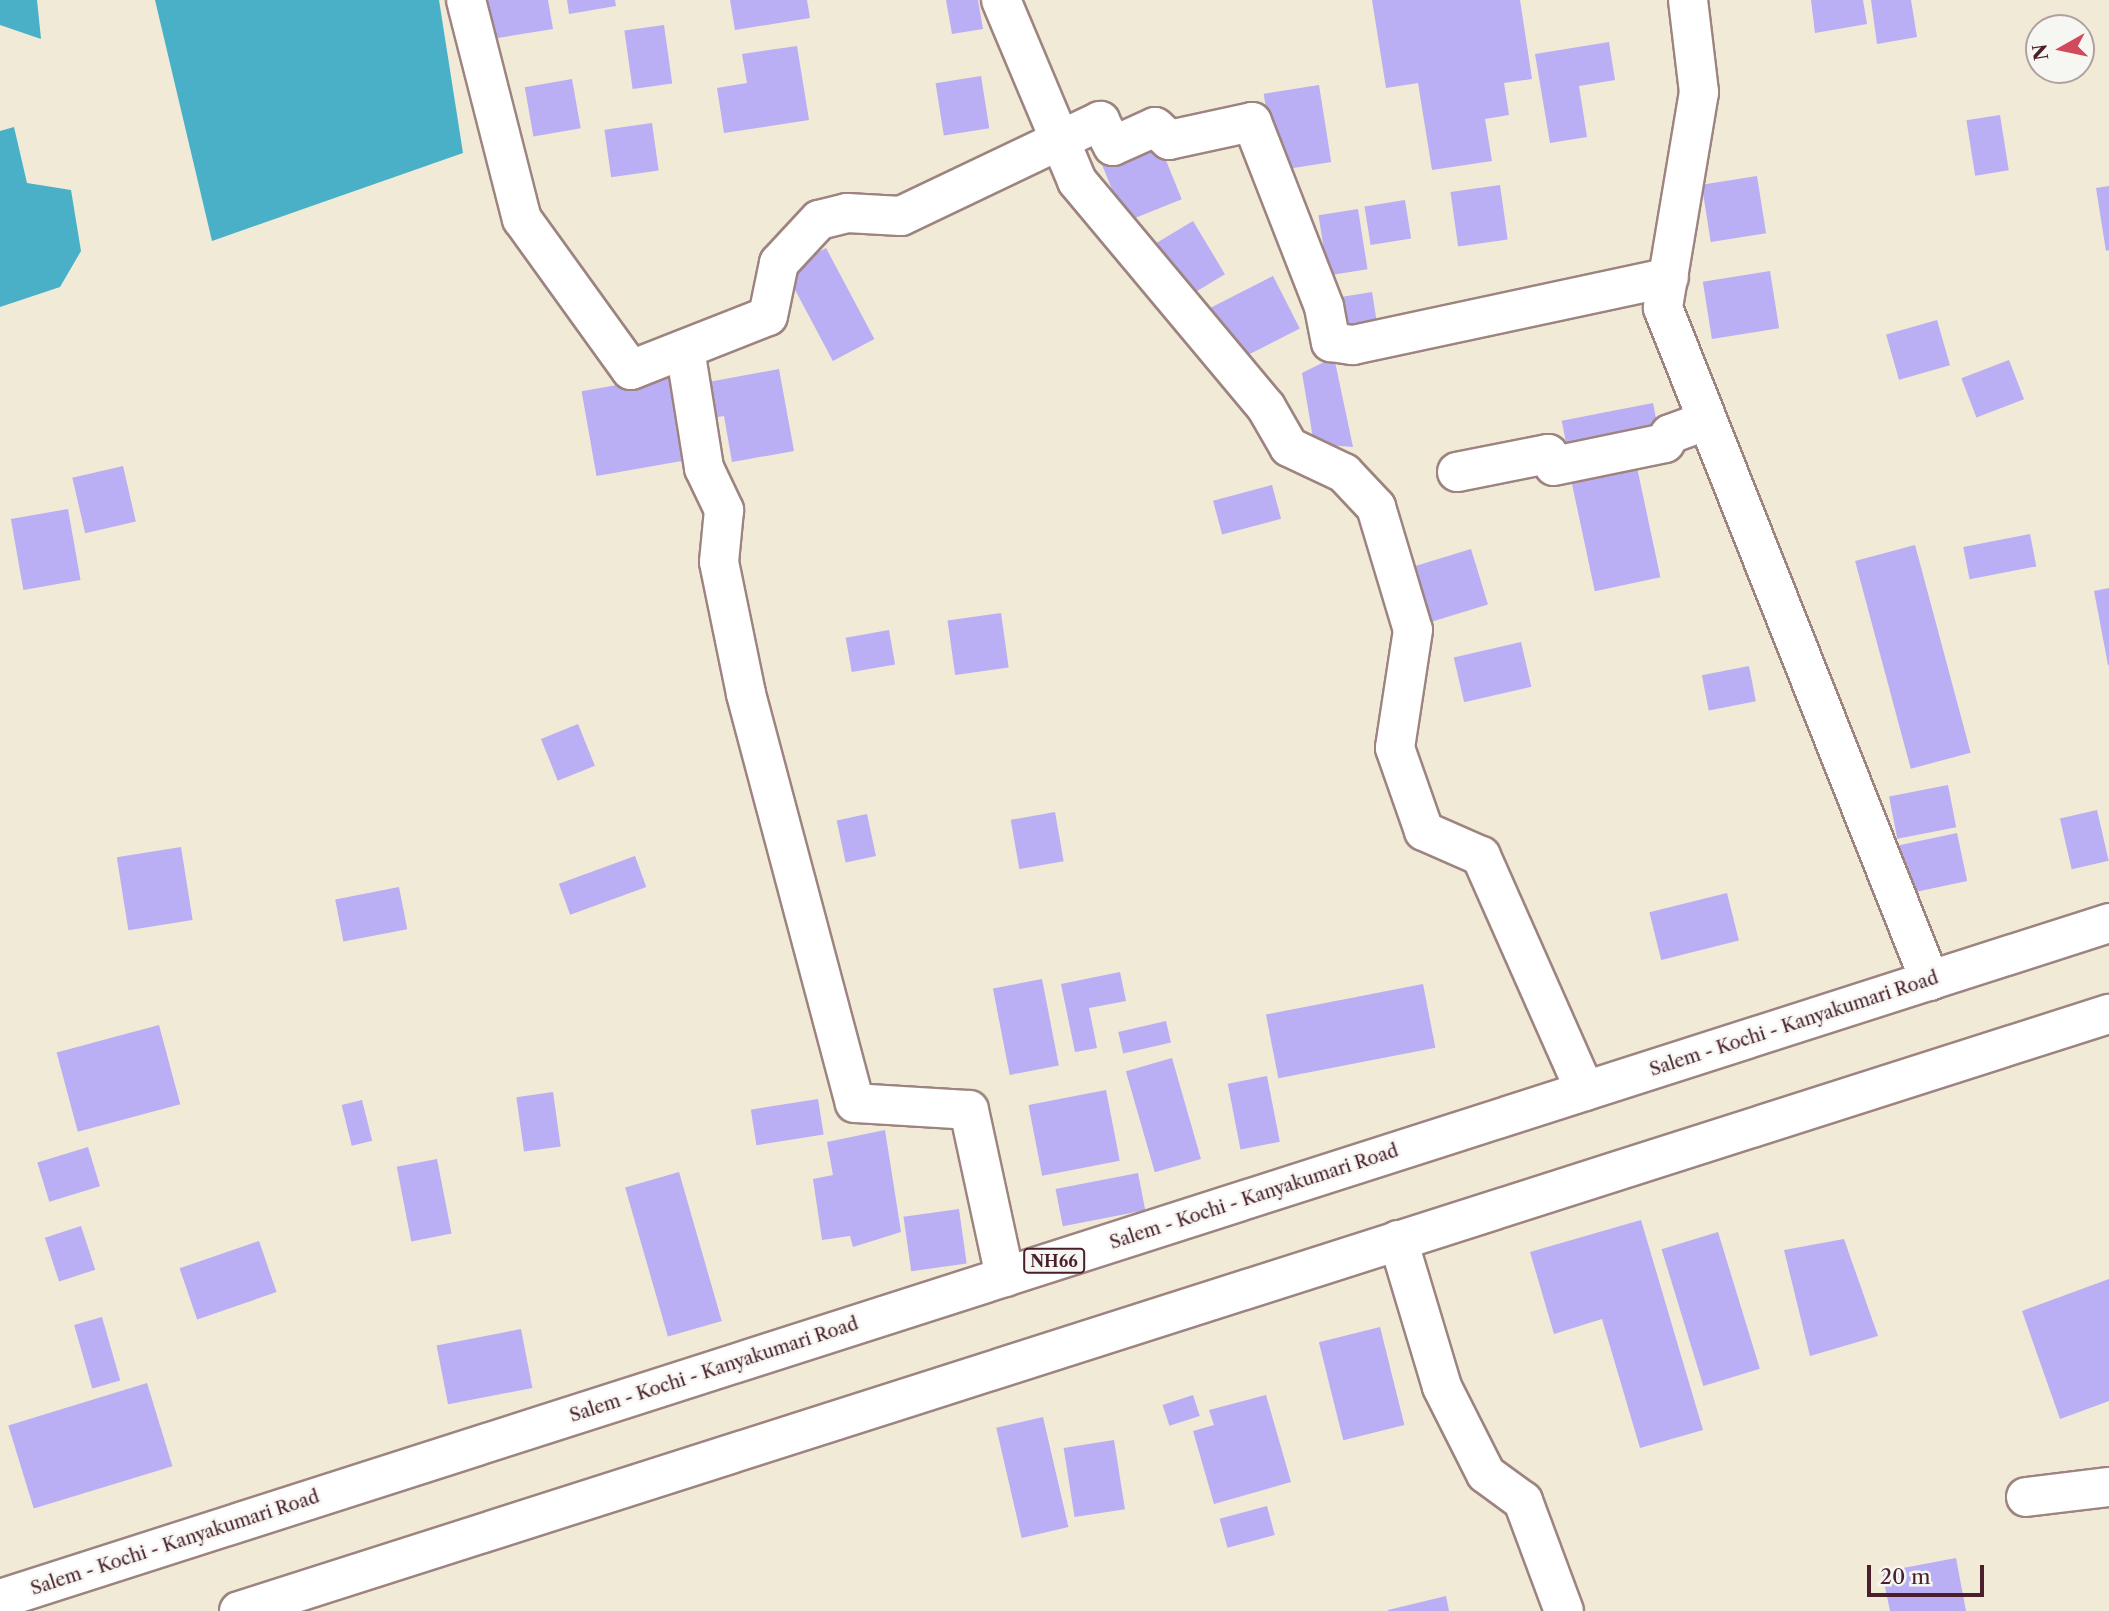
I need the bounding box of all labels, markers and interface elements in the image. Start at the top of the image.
north arrow [2025,14,2095,84]
text: N [2028,42,2053,62]
street label: Salem - Kochi - Kanyakumari Road [1647,967,1941,1081]
street label: Salem - Kochi - Kanyakumari Road [1107,1140,1401,1254]
road number: NH66 [1023,1248,1086,1274]
street label: Salem - Kochi - Kanyakumari Road [567,1313,861,1427]
street label: Salem - Kochi - Kanyakumari Road [28,1486,322,1600]
scale bar [1871,1552,1988,1596]
text: 20 m [1880,1564,1931,1589]

